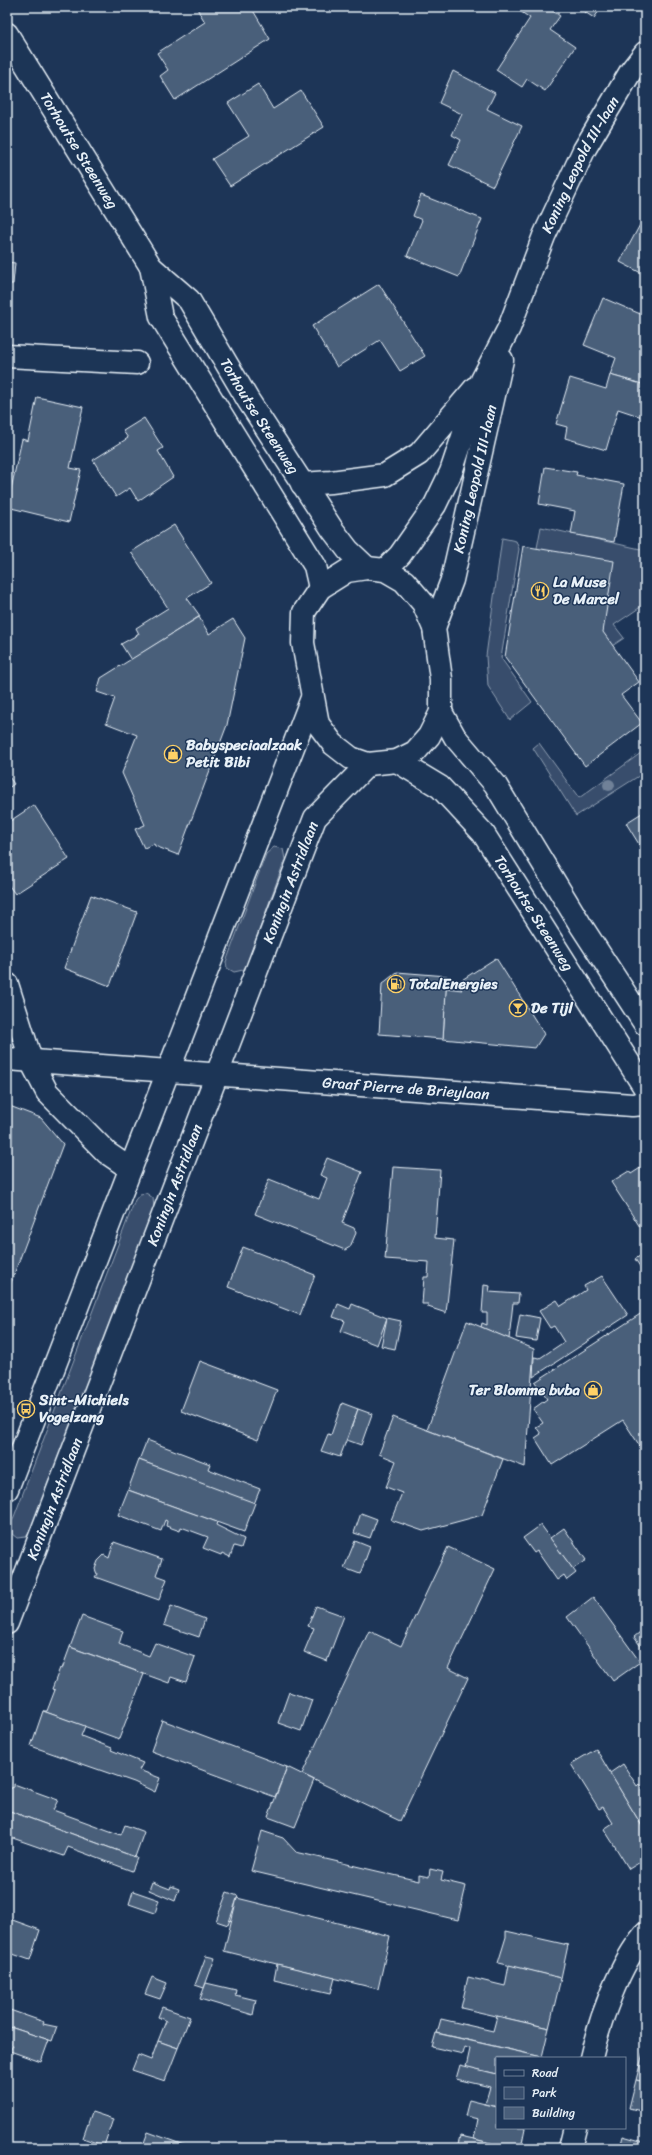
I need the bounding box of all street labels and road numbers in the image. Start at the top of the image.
street label: Torhoutse Steenweg [33,87,125,215]
street label: Koning Leopold III-laan [534,91,626,238]
street label: Torhoutse Steenweg [213,353,306,480]
street label: Koning Leopold III-laan [446,402,504,556]
street label: Koningin Astridlaan [255,817,326,947]
street label: Torhoutse Steenweg [487,850,581,977]
street label: Graaf Pierre de Brieylaan [321,1069,490,1107]
street label: Koningin Astridlaan [139,1120,210,1250]
street label: Koningin Astridlaan [19,1434,90,1564]

